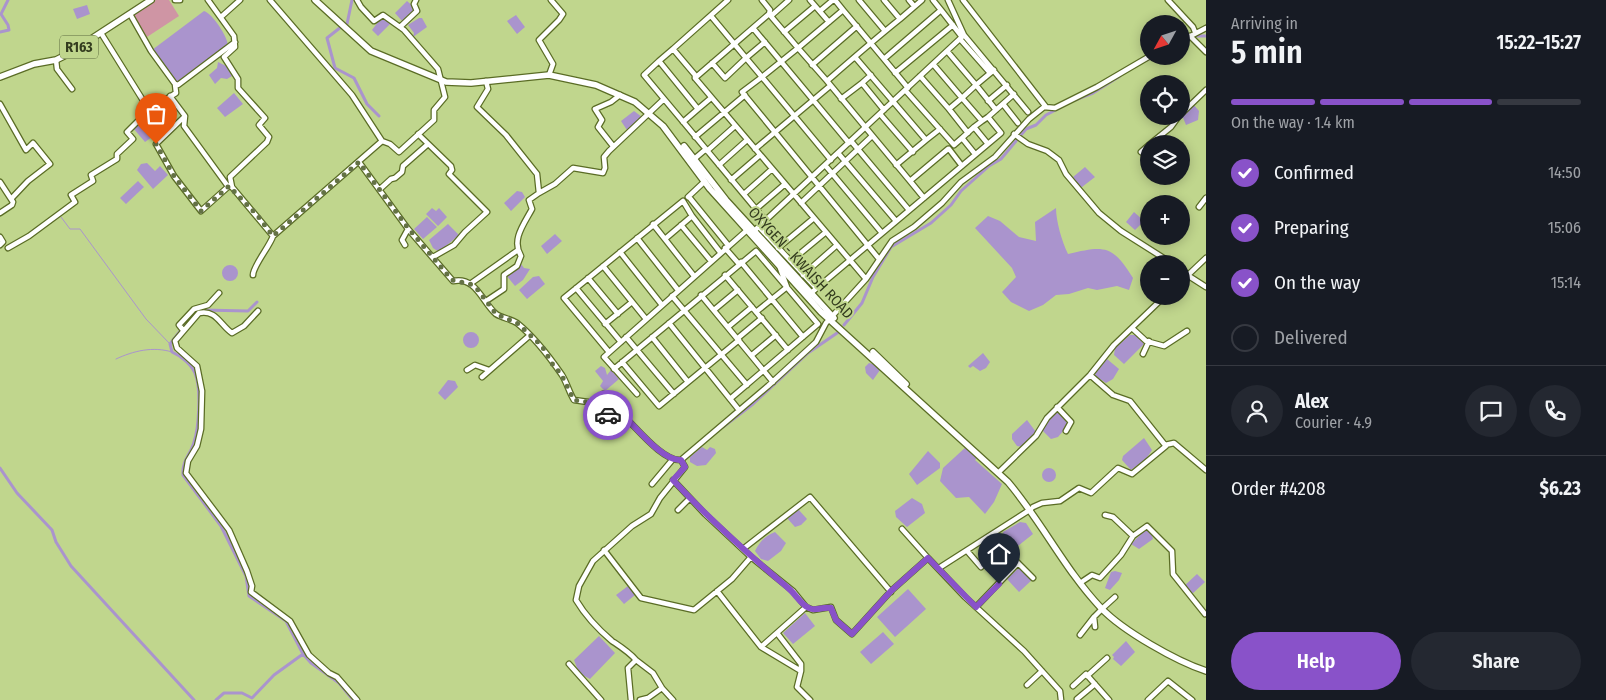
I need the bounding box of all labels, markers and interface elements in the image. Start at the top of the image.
text: Arriving in [1231,14,1298,33]
north arrow [1140,15,1190,65]
map controls [1140,15,1190,305]
text: 15:22–15:27 [1496,31,1581,54]
text: 5 min [1231,33,1303,71]
road number: R163 [60,36,98,58]
button: locate [1140,75,1190,125]
pin [135,93,177,144]
icon: bag [142,100,170,128]
text: On the way · 1.4 km [1231,113,1355,132]
button: layers [1140,135,1190,185]
icon: check [1231,159,1259,187]
text: Confirmed [1274,161,1354,184]
text: 14:50 [1548,163,1581,182]
button: + [1140,195,1190,245]
street label: OXYGEN - KWAISH ROAD [745,204,857,322]
icon: check [1231,214,1259,242]
text: Preparing [1274,216,1349,239]
text: 15:06 [1548,218,1581,237]
button: − [1140,255,1190,305]
icon: check [1231,269,1259,297]
text: On the way [1274,271,1360,294]
text: 15:14 [1551,273,1581,292]
text: Delivered [1274,326,1348,349]
button: person [1231,385,1283,437]
button: chat [1465,385,1517,437]
button: phone [1529,385,1581,437]
courier [583,390,633,440]
text: Alex [1295,390,1329,413]
icon: car [594,401,622,429]
text: Courier · 4.9 [1295,413,1372,432]
text: Order #4208 [1231,477,1325,500]
text: $6.23 [1539,477,1581,500]
pin [978,533,1020,584]
icon: home [985,540,1013,568]
button: Help [1231,632,1401,690]
button: Share [1411,632,1581,690]

